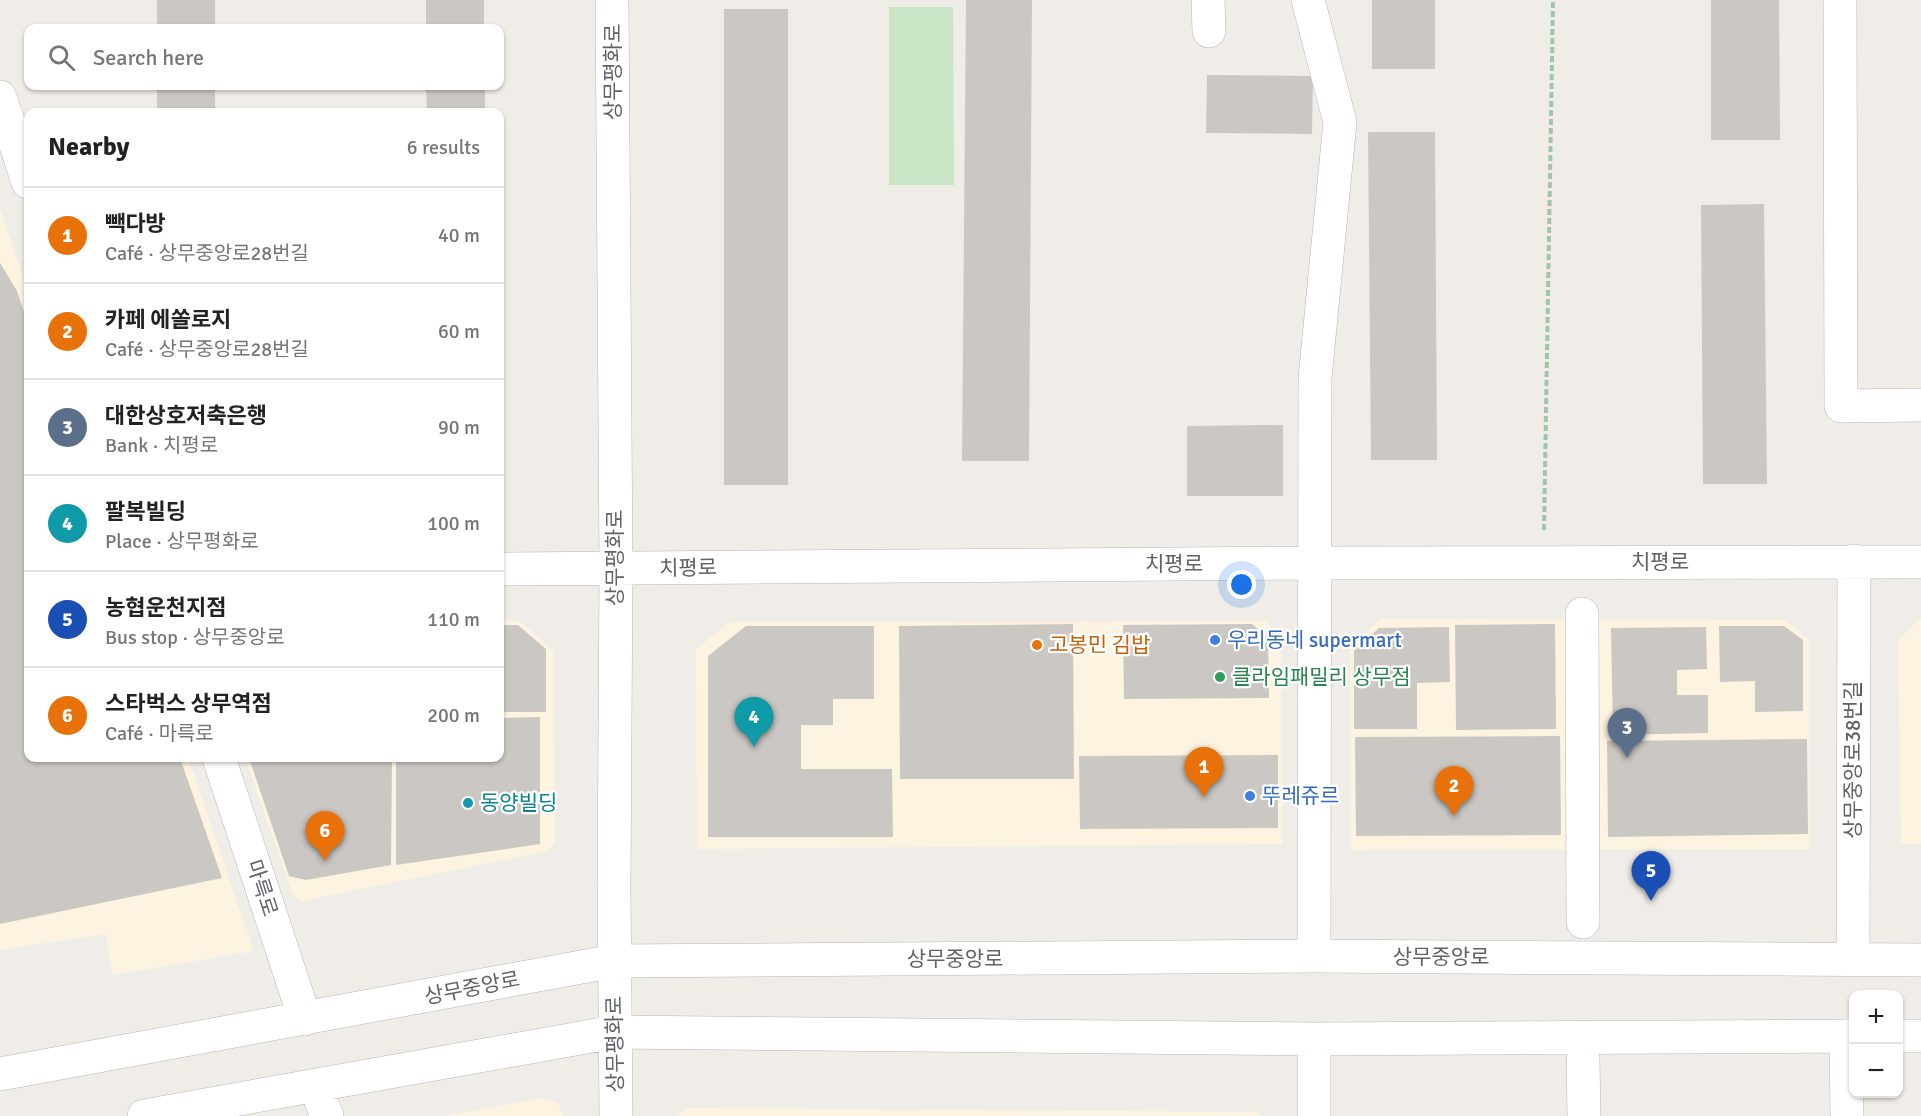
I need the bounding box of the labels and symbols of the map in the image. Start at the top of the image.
street label: 상무평화로 [600,24,626,120]
street label: 상무평화로 [602,510,628,606]
street label: 치평로 [1631,549,1689,575]
street label: 치평로 [1145,551,1203,577]
street label: 치평로 [659,554,717,582]
your location [1227,570,1256,599]
place label: 우리동네 supermart [1227,627,1402,653]
place label: 고봉민 김밥 [1049,632,1150,658]
marker: 우리동네 supermart [1208,633,1222,647]
marker: 고봉민 김밥 [1030,638,1044,652]
place label: 클라임패밀리 상무점 [1232,664,1411,690]
marker: 클라임패밀리 상무점 [1213,670,1227,684]
street label: 상무중앙로38번길 [1840,681,1866,839]
pin: 4 [734,698,774,747]
pin: 3 [1608,708,1646,758]
pin: 1 [1184,748,1224,797]
pin: 2 [1434,766,1474,816]
place label: 뚜레쥬르 [1262,783,1339,809]
marker: 뚜레쥬르 [1243,789,1257,803]
place label: 동양빌딩 [480,790,557,816]
marker: 동양빌딩 [461,796,475,810]
pin: 6 [306,812,344,861]
pin: 5 [1632,852,1670,901]
street label: 마륵로 [241,856,283,920]
street label: 상무중앙로 [1393,944,1489,970]
street label: 상무중앙로 [907,946,1003,972]
street label: 상무중앙로 [422,966,522,1010]
street label: 상무평화로 [601,995,629,1093]

